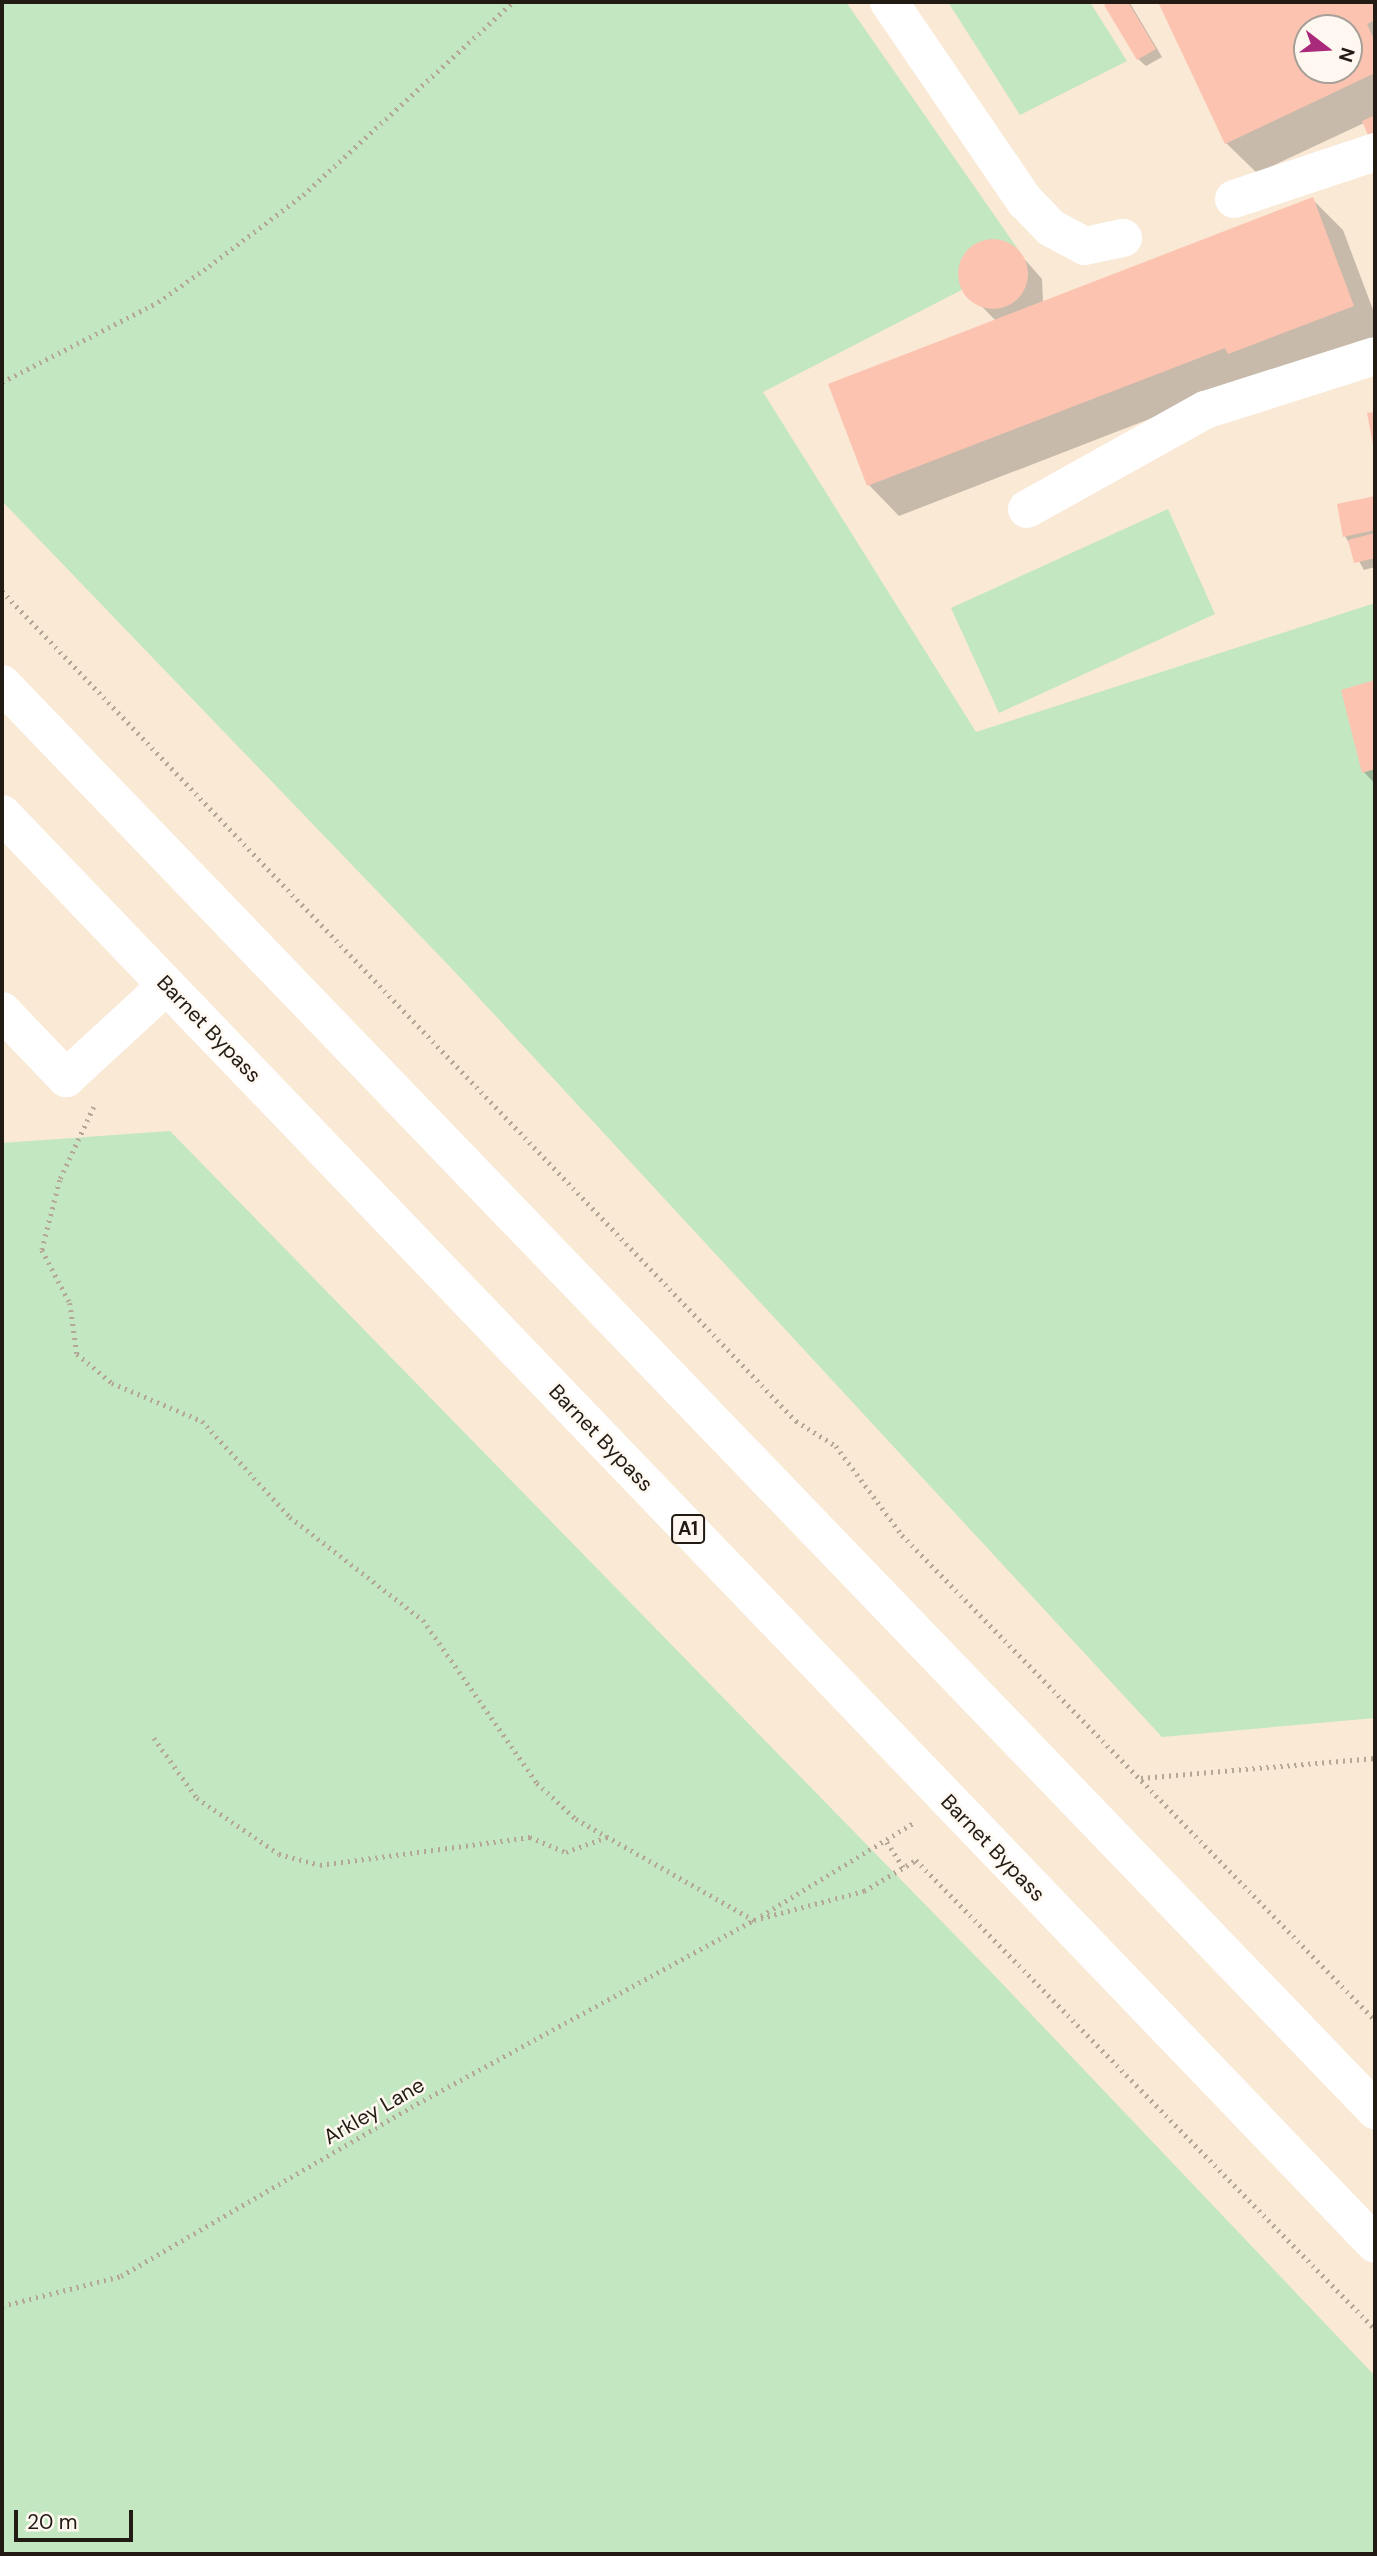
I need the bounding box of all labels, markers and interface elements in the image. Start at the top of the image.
north arrow [1293,14,1363,84]
text: N [1333,44,1361,65]
street label: Barnet Bypass [152,970,266,1088]
street label: Barnet Bypass [544,1379,658,1497]
road number: A1 [670,1513,706,1544]
street label: Barnet Bypass [936,1789,1050,1907]
street label: Arkley Lane [319,2072,429,2150]
scale bar [18,2496,136,2540]
text: 20 m [27,2508,78,2536]

